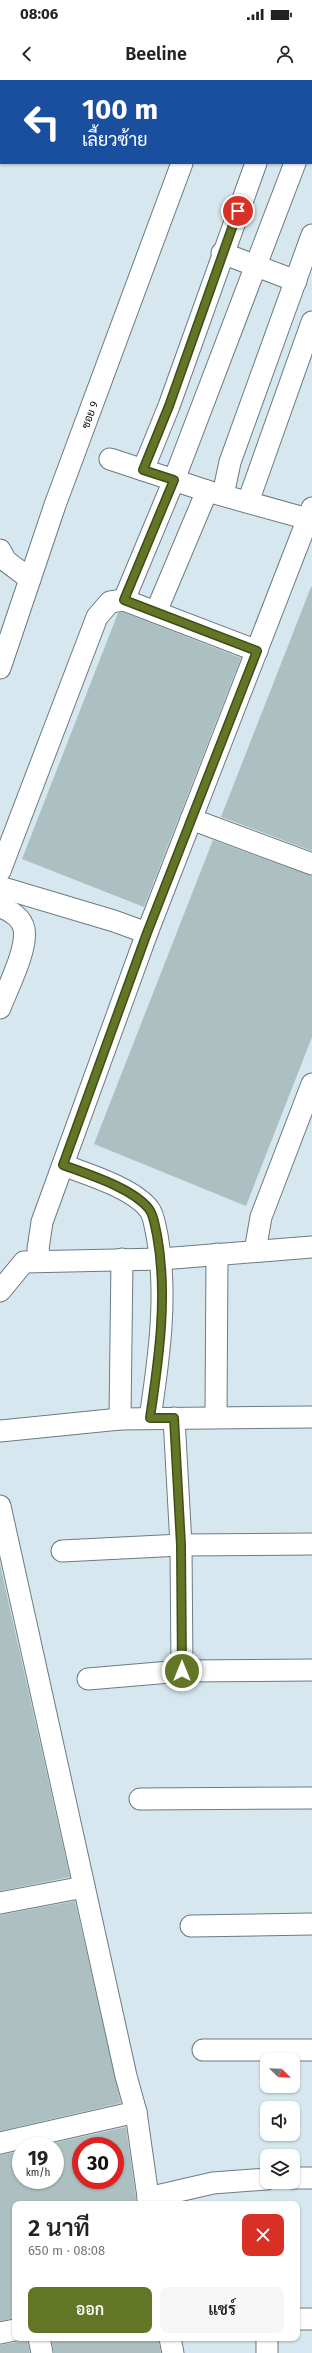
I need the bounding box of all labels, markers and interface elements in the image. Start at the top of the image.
text: 08:06 [20,5,58,23]
icon: back [16,43,38,65]
text: Beeline [125,43,187,65]
icon: person [274,43,296,65]
text: 100 m [82,93,158,126]
icon: left [16,96,68,148]
text: เลี้ยวซ้าย [82,129,148,151]
pin [221,194,255,228]
icon: arrive [227,200,249,222]
street label: ซอย 9 [79,399,101,430]
position arrow [161,1650,203,1692]
north arrow [260,2053,300,2093]
map controls [260,2053,300,2189]
button: sound [260,2101,300,2141]
speed limit sign: 30 [72,2137,124,2189]
text: 19 [28,2146,48,2170]
button: layers [260,2149,300,2189]
text: km/h [26,2167,50,2179]
text: 2 นาที [28,2214,90,2242]
button: close [242,2214,284,2256]
text: 650 m · 08:08 [28,2243,105,2258]
button: ออก [28,2287,152,2333]
button: แชร์ [160,2287,284,2333]

